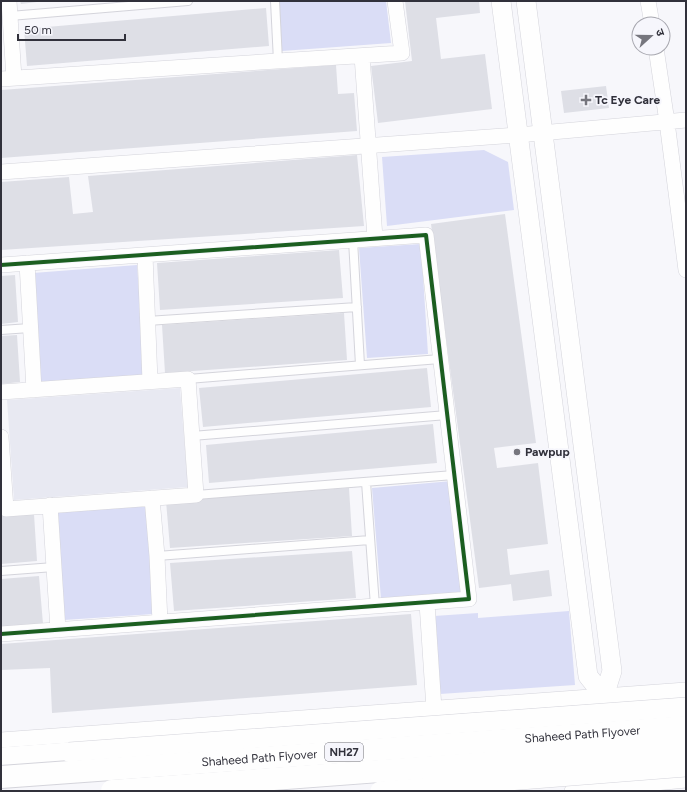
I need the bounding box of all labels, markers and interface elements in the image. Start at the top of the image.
scale bar [18,16,125,42]
north arrow [631,16,671,56]
text: 50 m [24,23,52,37]
text: उ [653,27,667,38]
place label: Tc Eye Care [595,93,661,107]
marker: Tc Eye Care [580,94,592,106]
place label: Pawpup [525,445,570,459]
marker: Pawpup [512,447,522,457]
street label: Shaheed Path Flyover [524,723,641,746]
road number: NH27 [325,743,363,761]
street label: Shaheed Path Flyover [201,747,318,769]

